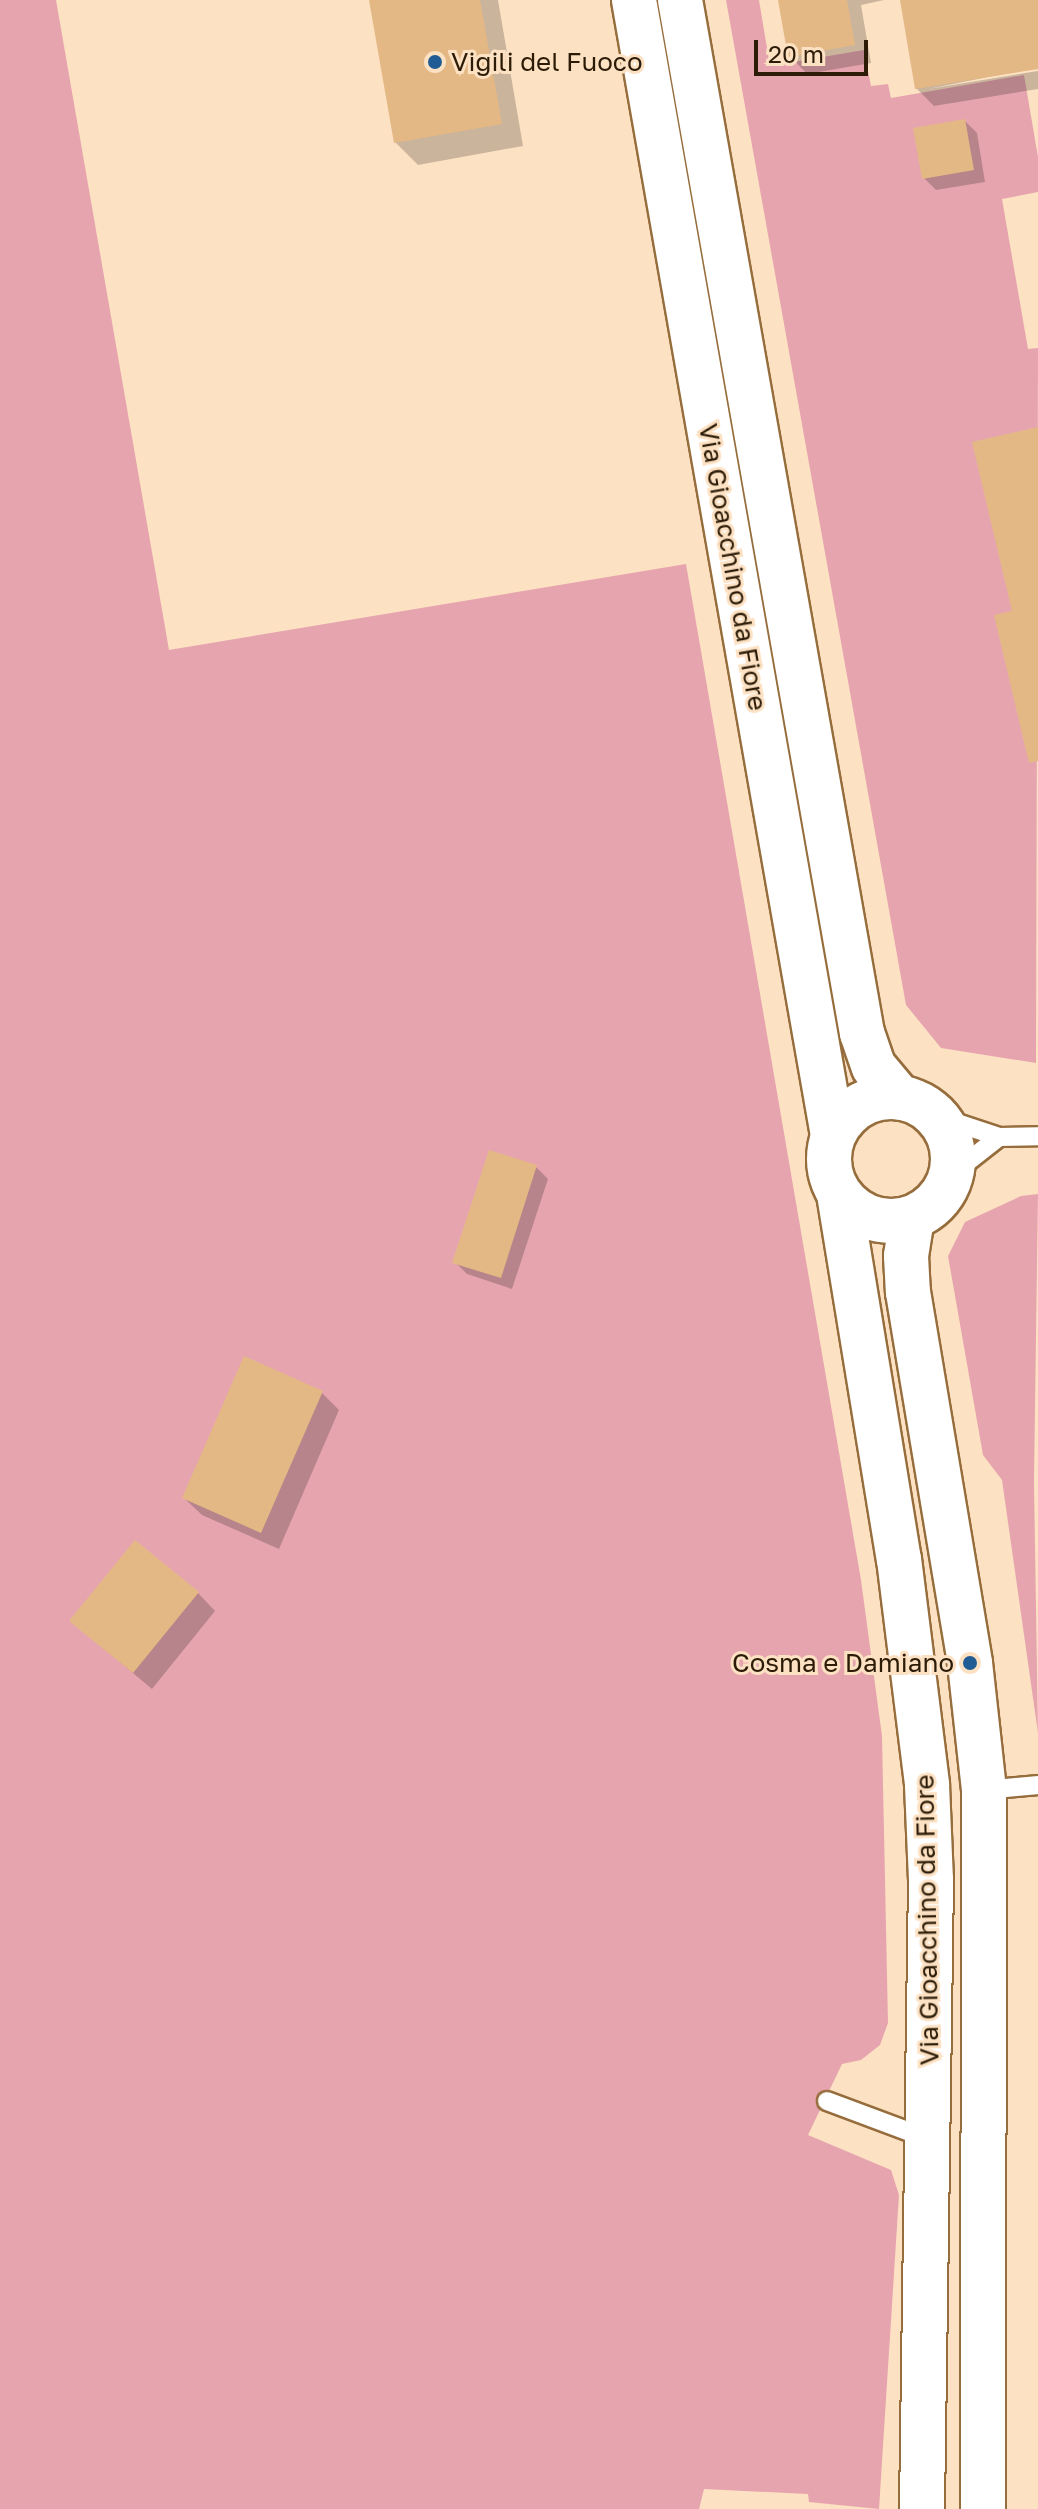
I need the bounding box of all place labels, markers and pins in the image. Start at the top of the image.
place label: Vigili del Fuoco [451,46,643,78]
marker: Vigili del Fuoco [426,53,444,71]
place label: Cosma e Damiano [732,1647,954,1679]
marker: Cosma e Damiano [961,1654,979,1672]

